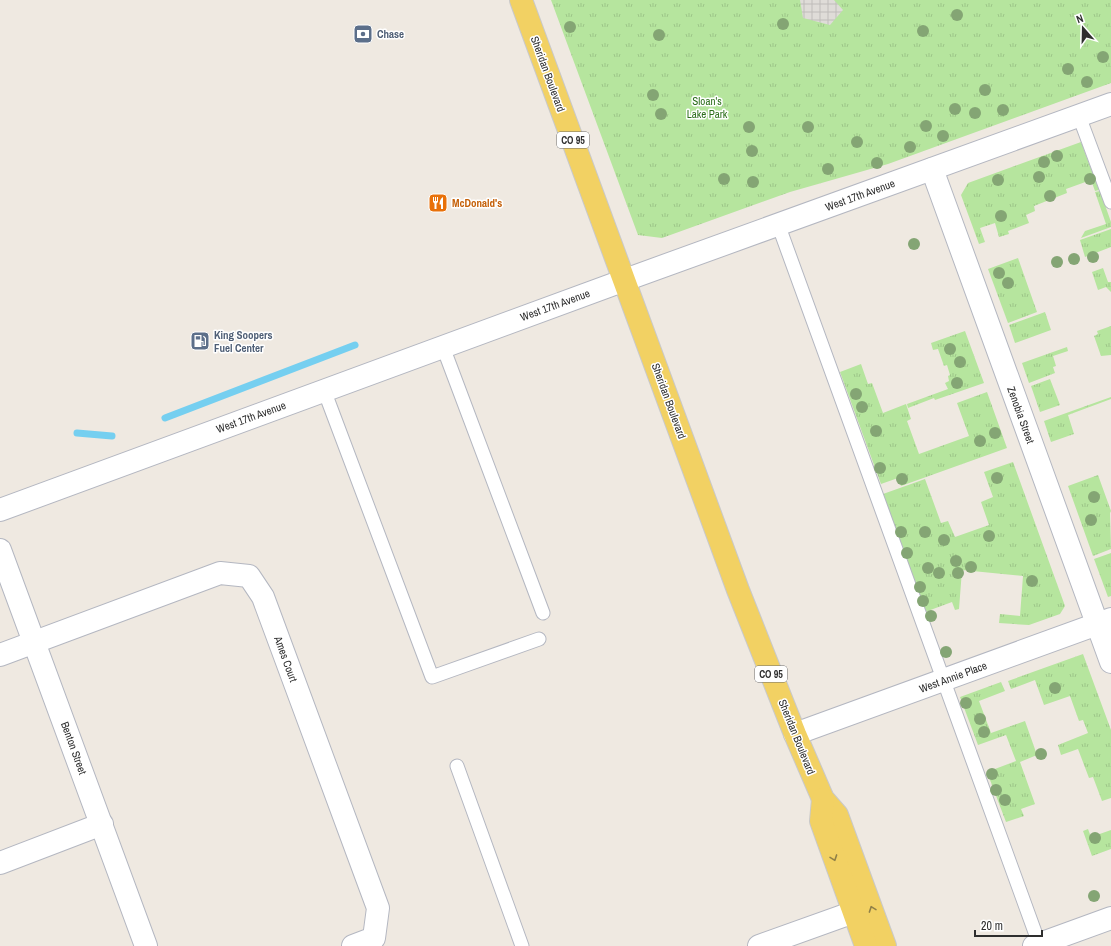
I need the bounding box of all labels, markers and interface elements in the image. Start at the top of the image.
north arrow [1063,8,1103,48]
text: N [1074,11,1085,26]
bank icon: Chase [352,23,374,45]
place label: Chase [377,27,404,41]
street label: Sheridan Boulevard [528,34,568,114]
park label: Sloan's Lake Park [687,94,728,121]
road number: CO 95 [557,132,589,148]
street label: West 17th Avenue [823,176,897,214]
restaurant icon: McDonald's [427,192,449,214]
place label: McDonald's [452,196,502,210]
street label: West 17th Avenue [518,286,592,324]
place label: King Soopers Fuel Center [214,328,273,355]
fuel station icon: King Soopers Fuel Center [189,330,211,352]
street label: Sheridan Boulevard [649,361,689,441]
street label: Zenobia Street [1004,385,1038,446]
street label: West 17th Avenue [214,398,288,436]
street label: Ames Court [271,633,301,684]
street label: West Annie Place [917,658,989,696]
road number: CO 95 [755,666,787,682]
street label: Sheridan Boulevard [776,697,818,777]
street label: Benton Street [58,720,90,777]
one-way arrow [830,854,838,861]
one-way arrow [868,906,876,913]
scale bar [975,912,1042,938]
text: 20 m [981,918,1003,934]

